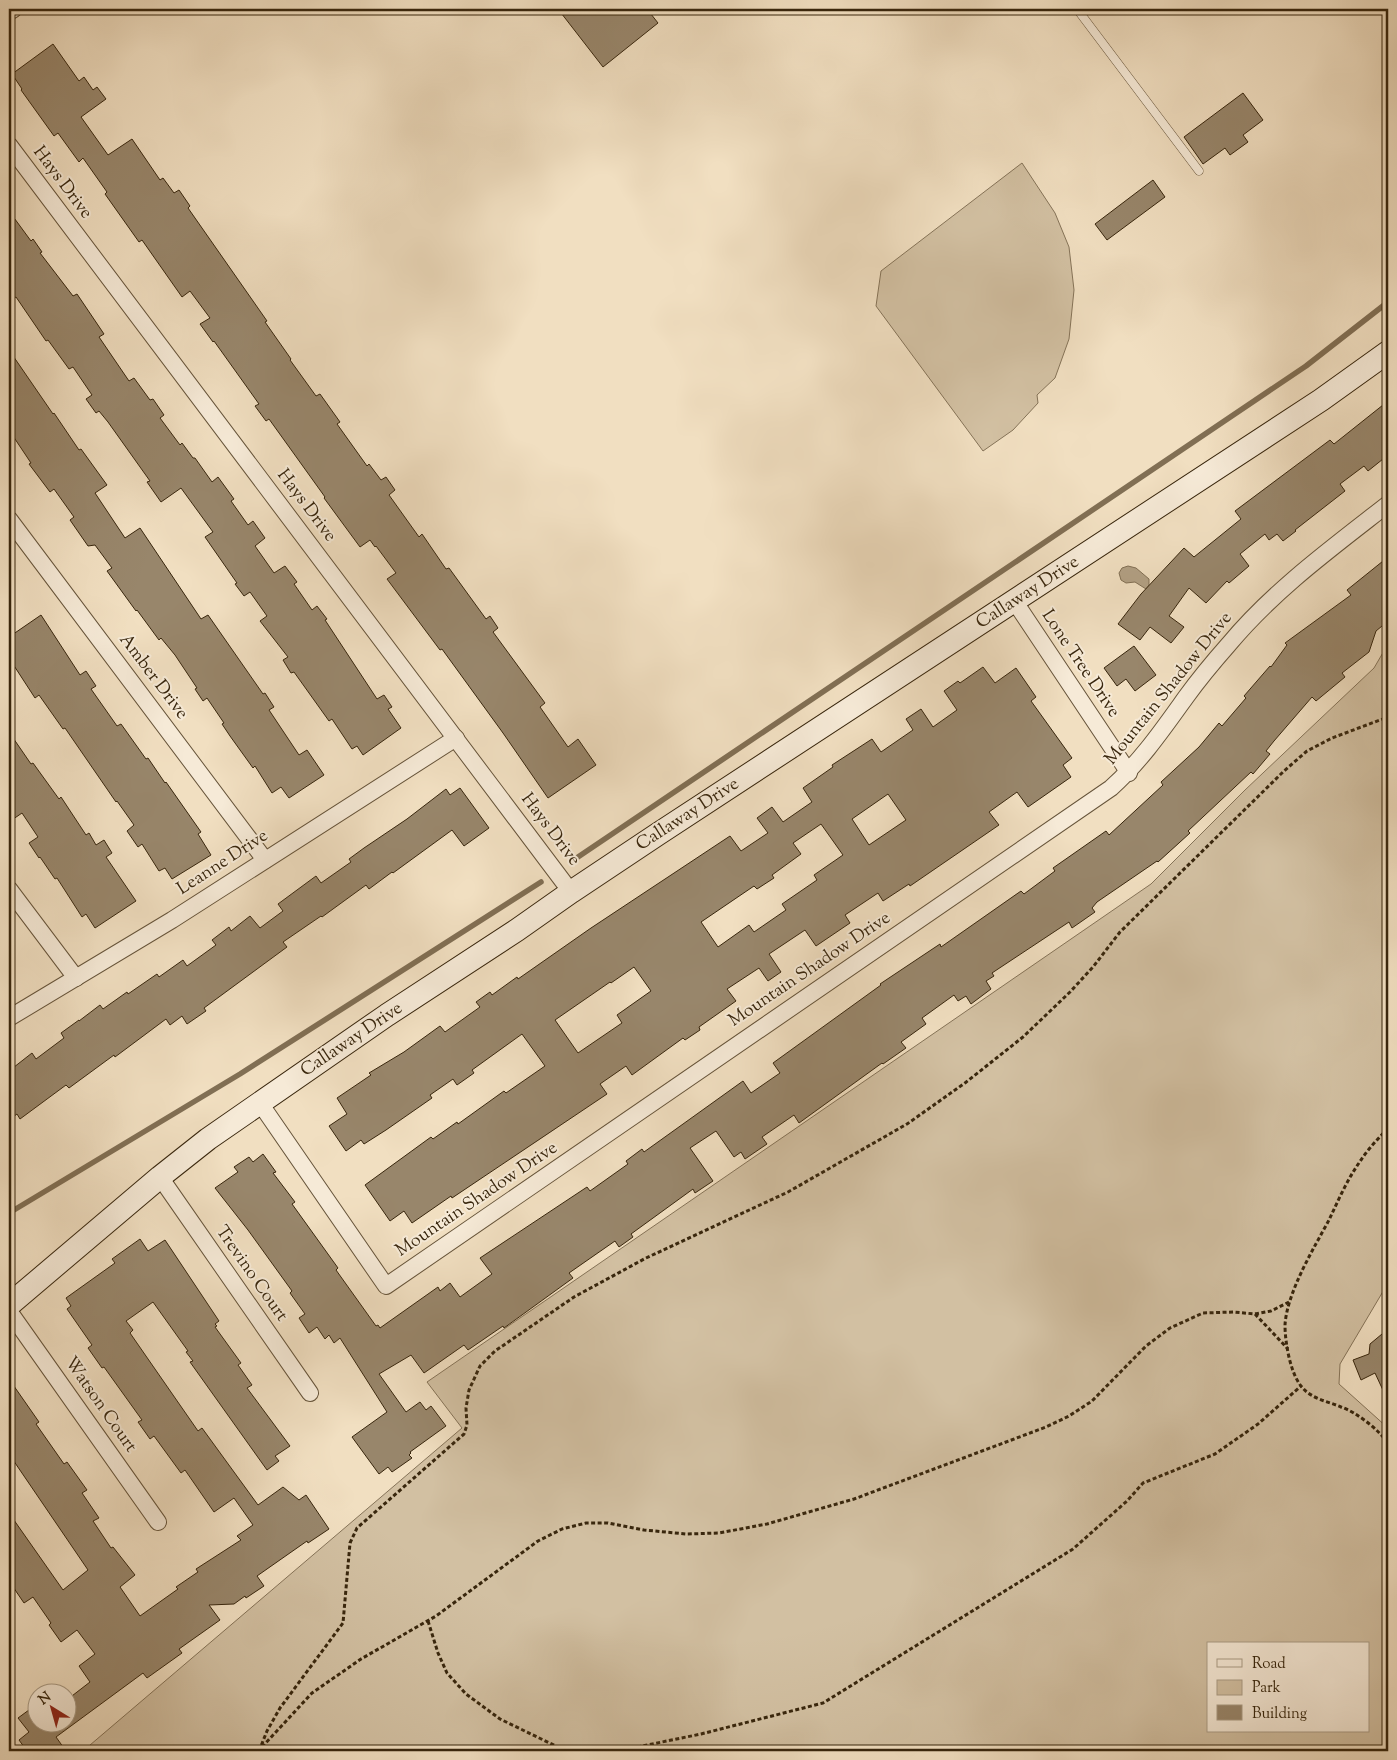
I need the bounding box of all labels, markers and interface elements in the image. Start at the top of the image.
street label: Hays Drive [26,141,98,225]
street label: Hays Drive [270,464,342,548]
street label: Callaway Drive [971,550,1085,636]
street label: Lone Tree Drive [1034,605,1126,723]
street label: Mountain Shadow Drive [1099,607,1239,771]
street label: Amber Drive [112,629,194,725]
street label: Callaway Drive [631,772,745,858]
street label: Hays Drive [514,788,586,872]
street label: Leanne Drive [172,824,274,902]
street label: Mountain Shadow Drive [724,906,896,1034]
street label: Callaway Drive [296,996,408,1084]
street label: Mountain Shadow Drive [391,1136,563,1264]
street label: Trevino Court [208,1221,294,1327]
street label: Watson Court [57,1352,143,1458]
legend [1207,1642,1370,1732]
text: Road [1252,1654,1286,1675]
text: Park [1252,1678,1281,1699]
north arrow [28,1682,78,1732]
text: N [35,1688,56,1711]
text: Building [1252,1704,1307,1725]

